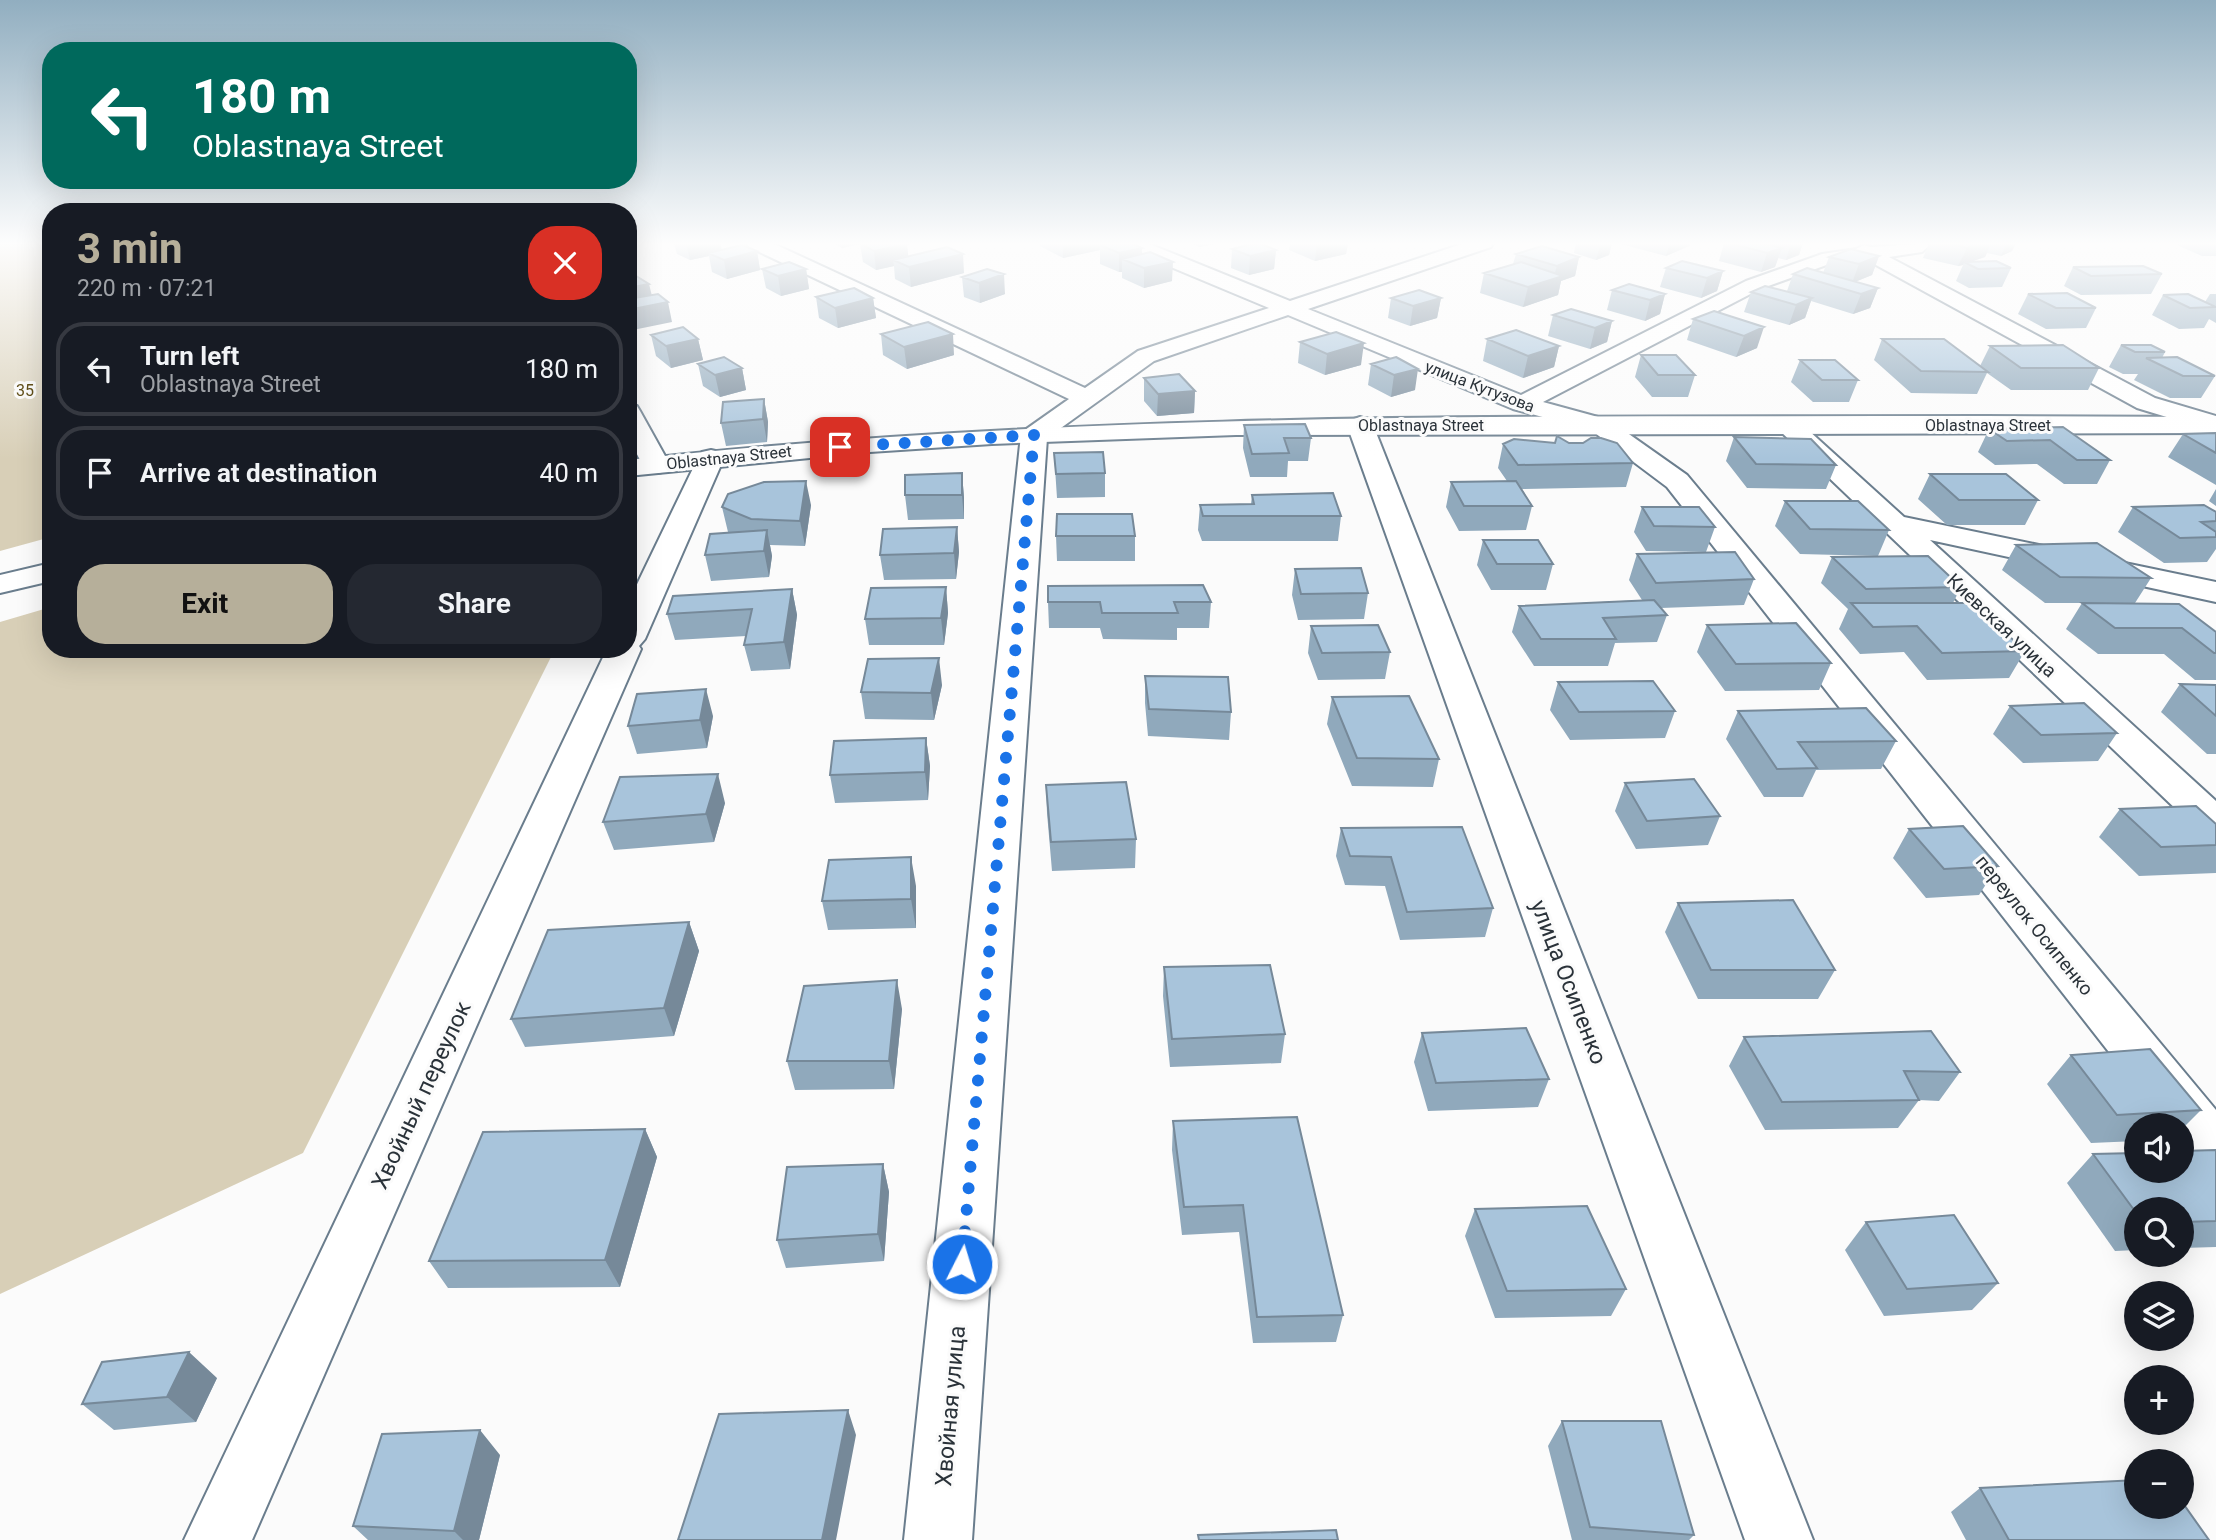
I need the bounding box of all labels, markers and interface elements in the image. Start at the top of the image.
text: 180 m [192,68,331,125]
icon: left [77,70,168,161]
text: Oblastnaya Street [192,127,444,165]
text: 3 min [77,224,183,273]
button: close [528,226,602,300]
text: 220 m · 07:21 [77,275,216,302]
text: Turn left [140,341,239,371]
icon: left [81,350,119,388]
text: 180 m [525,354,598,384]
street label: улица Кутузова [1422,357,1537,416]
text: Oblastnaya Street [140,371,321,398]
park label: 35 [16,381,34,400]
street label: Oblastnaya Street [1358,416,1484,435]
street label: Oblastnaya Street [1925,416,2051,435]
pin [810,417,870,477]
icon: arrive [821,428,859,466]
street label: Oblastnaya Street [665,441,793,474]
icon: arrive [81,454,119,492]
text: Arrive at destination [140,458,377,488]
text: 40 m [540,458,598,488]
button: Exit [77,564,333,644]
button: Share [347,564,602,644]
street label: Киевская улица [1942,569,2061,682]
street label: переулок Осипенко [1971,850,2098,1000]
street label: улица Осипенко [1525,896,1612,1068]
street label: Хвойный переулок [366,997,477,1193]
map controls [2124,1113,2194,1519]
button: sound [2124,1113,2194,1183]
button: search [2124,1197,2194,1267]
position arrow [925,1227,999,1301]
button: layers [2124,1281,2194,1351]
street label: Хвойная улица [930,1325,971,1488]
button: + [2124,1365,2194,1435]
button: − [2124,1449,2194,1519]

